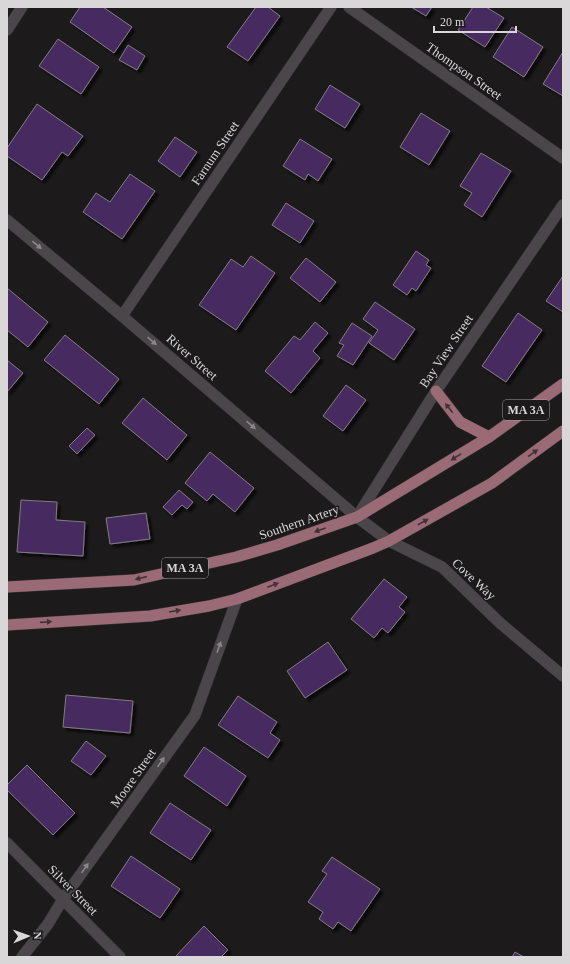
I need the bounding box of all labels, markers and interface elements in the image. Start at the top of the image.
scale bar [434,8,516,34]
text: 20 m [440,15,465,29]
street label: Thompson Street [423,39,505,103]
street label: Farnum Street [188,118,242,188]
one-way arrow [32,240,42,249]
street label: Bay View Street [416,311,476,390]
street label: River Street [164,331,221,383]
one-way arrow [147,336,157,345]
road number: MA 3A [503,400,549,420]
one-way arrow [445,403,454,414]
one-way arrow [245,421,256,430]
one-way arrow [528,449,539,457]
one-way arrow [450,454,462,461]
street label: Southern Artery [257,501,341,543]
one-way arrow [417,518,429,525]
one-way arrow [314,527,326,533]
street label: Cove Way [449,555,499,603]
road number: MA 3A [162,558,208,578]
one-way arrow [135,576,147,582]
one-way arrow [268,582,280,588]
one-way arrow [169,608,181,614]
one-way arrow [40,619,52,626]
one-way arrow [216,641,222,653]
street label: Moore Street [107,745,159,810]
one-way arrow [157,757,165,767]
street label: Silver Street [45,862,101,918]
one-way arrow [81,863,89,873]
north arrow [8,916,48,956]
text: N [32,931,44,940]

